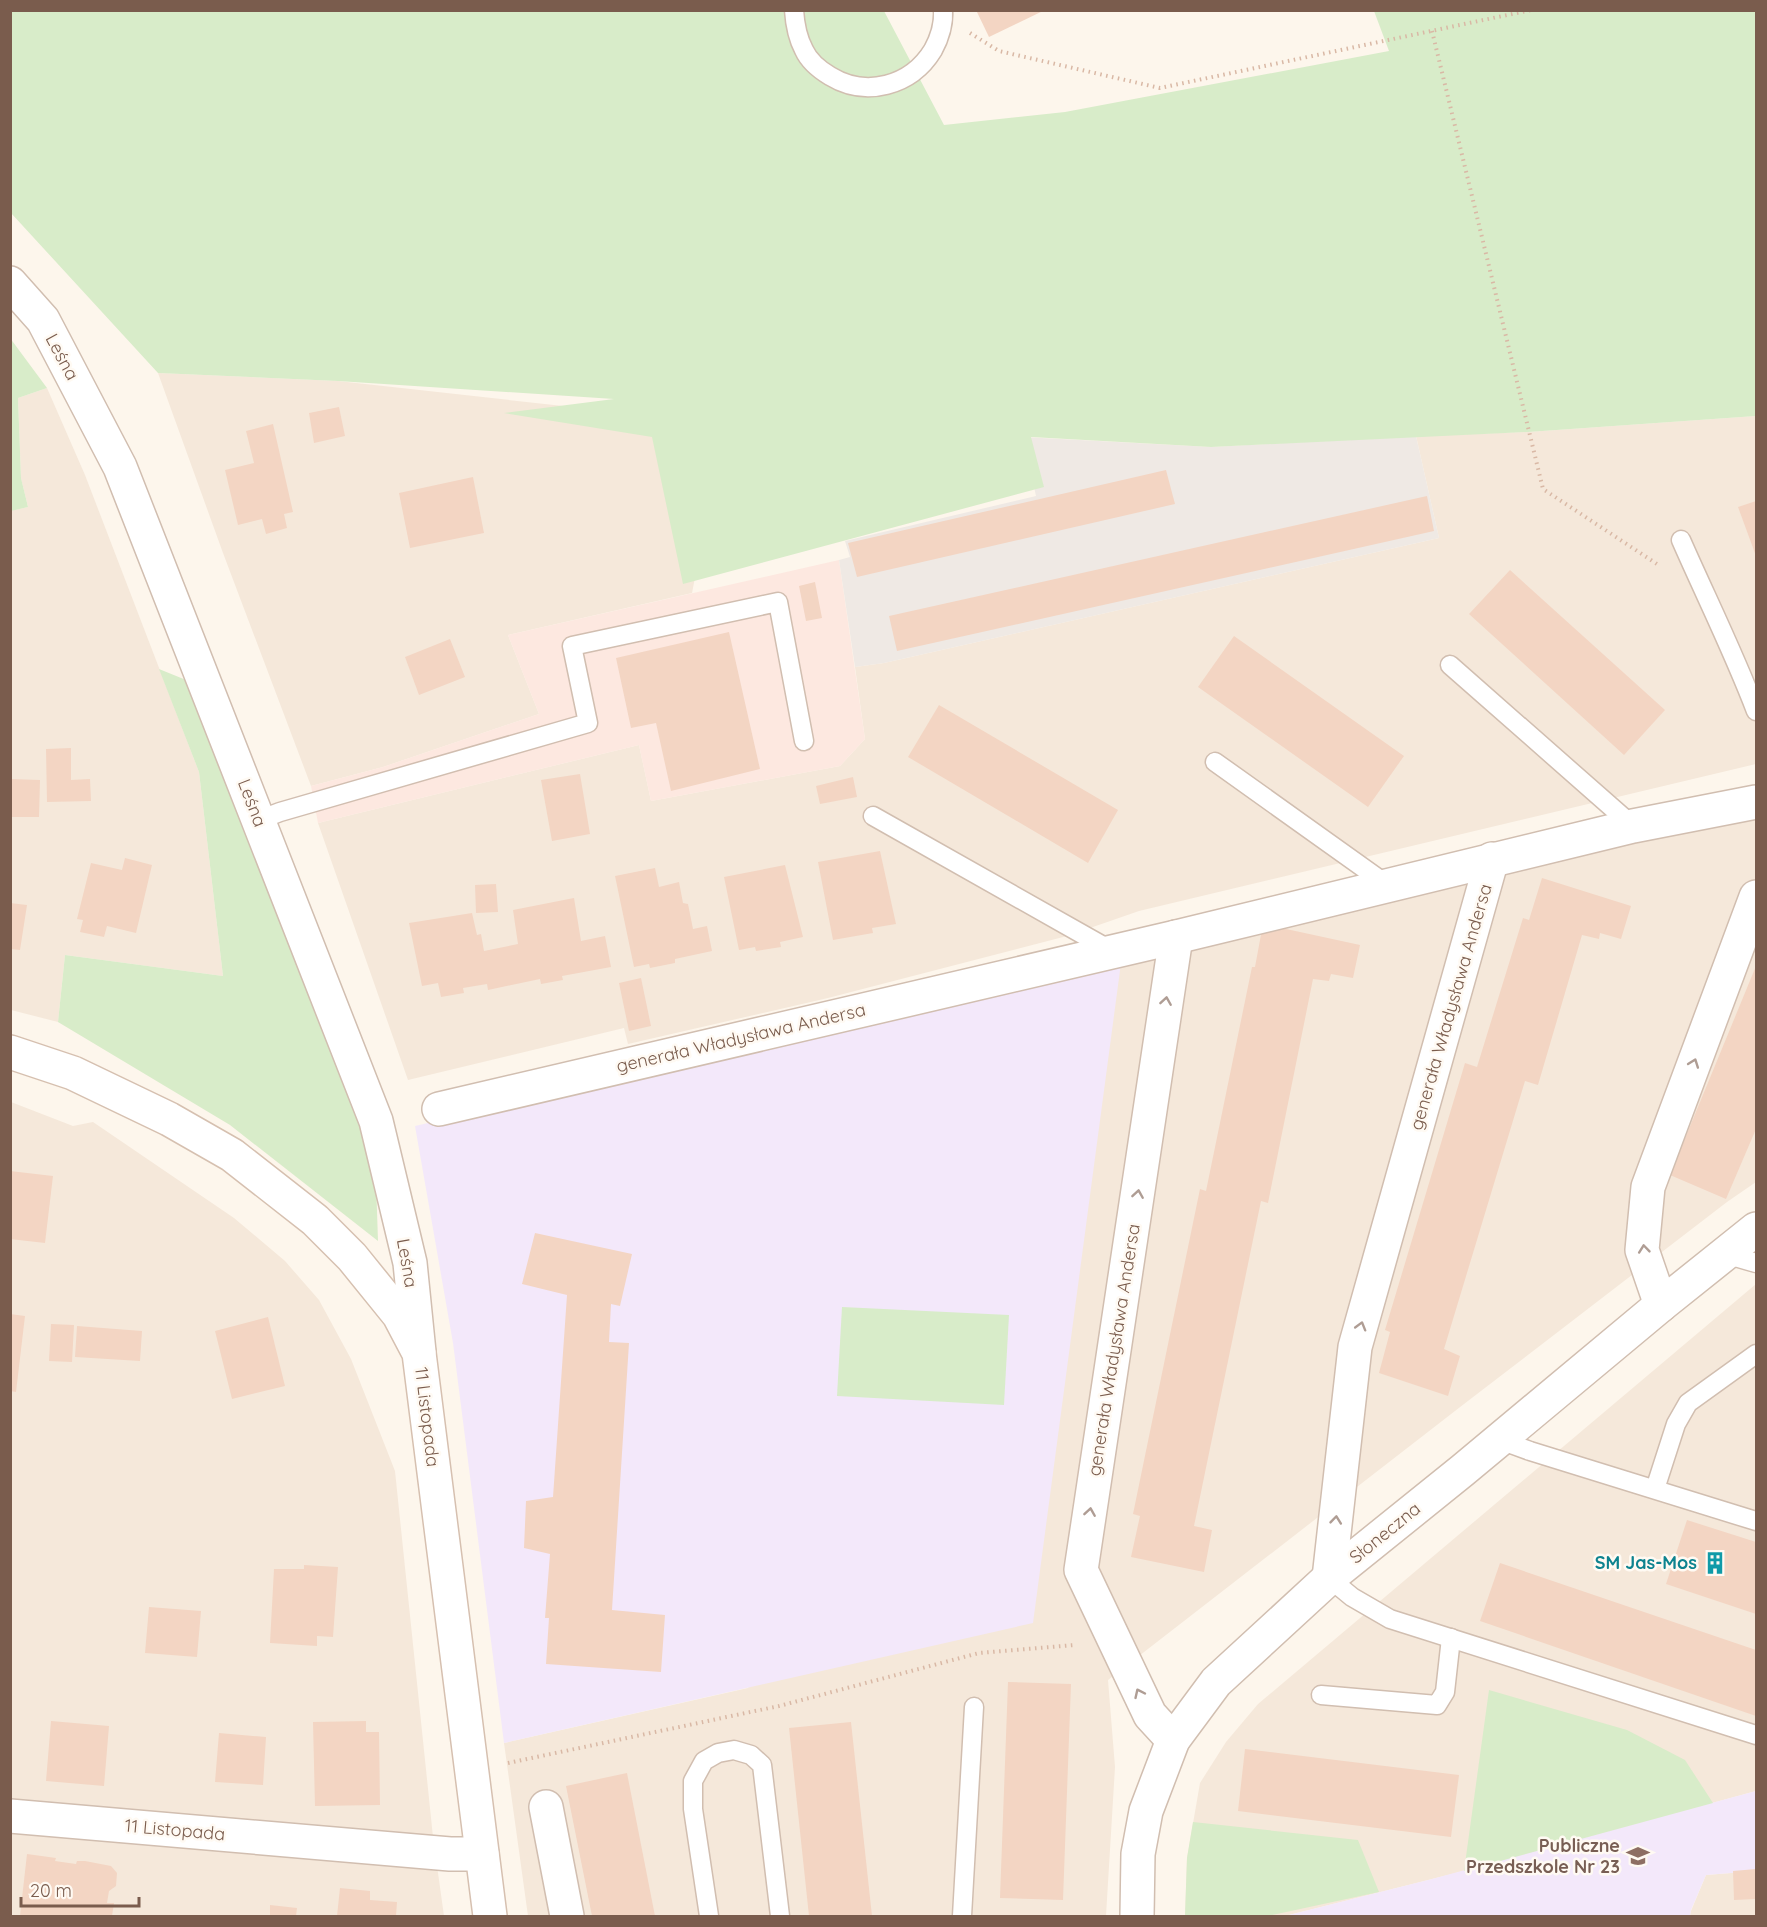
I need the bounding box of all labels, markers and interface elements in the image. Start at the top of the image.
street label: Leśna [41,330,84,384]
street label: Leśna [233,776,272,830]
street label: generała Władysława Andersa [1404,881,1497,1133]
one-way arrow [1160,997,1172,1006]
street label: generała Władysława Andersa [614,998,868,1077]
one-way arrow [1687,1058,1700,1069]
one-way arrow [1131,1190,1143,1199]
street label: generała Władysława Andersa [1082,1222,1145,1478]
street label: Leśna [392,1237,423,1289]
one-way arrow [1639,1245,1651,1254]
one-way arrow [1353,1322,1366,1332]
street label: 11 Listopada [410,1366,445,1468]
street label: Słoneczna [1344,1497,1425,1568]
one-way arrow [1083,1507,1096,1517]
one-way arrow [1329,1515,1342,1524]
building icon: SM Jas-Mos [1702,1550,1728,1576]
place label: SM Jas-Mos [1595,1551,1697,1574]
one-way arrow [1135,1688,1147,1699]
street label: 11 Listopada [124,1814,226,1845]
place label: Publiczne Przedszkole Nr 23 [1466,1834,1620,1878]
school or university icon: Publiczne Przedszkole Nr 23 [1625,1843,1651,1869]
scale bar [21,1870,140,1908]
text: 20 m [30,1879,72,1902]

